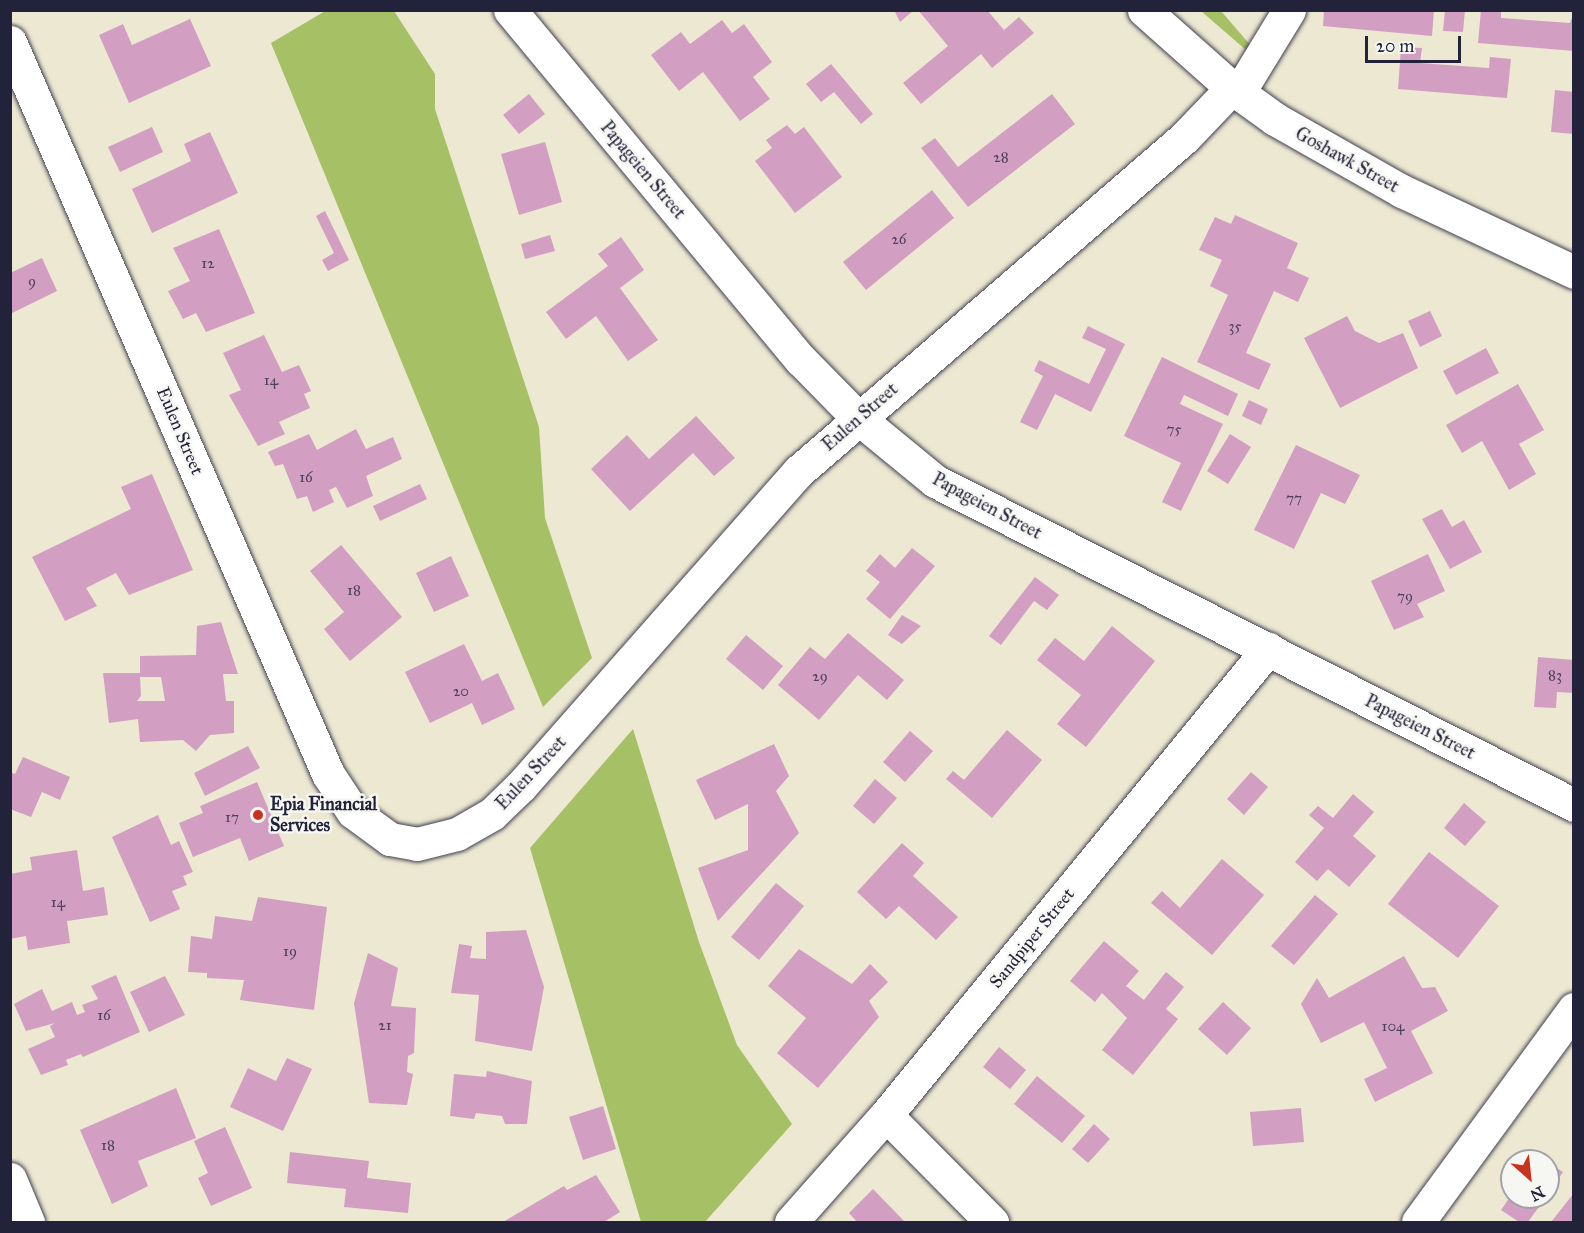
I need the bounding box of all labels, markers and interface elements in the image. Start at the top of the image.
scale bar [1368,24,1464,62]
text: 20 m [1376,35,1414,57]
street label: Papageien Street [596,117,690,223]
street label: Goshawk Street [1291,123,1403,197]
house number: 28 [993,149,1009,167]
house number: 26 [891,231,907,249]
house number: 12 [201,255,215,273]
house number: 9 [28,273,36,291]
house number: 35 [1229,318,1241,336]
house number: 14 [264,372,278,390]
street label: Eulen Street [818,378,902,456]
street label: Eulen Street [152,384,208,478]
house number: 75 [1167,421,1181,439]
street label: Papageien Street [929,468,1045,544]
house number: 16 [299,469,313,487]
house number: 77 [1286,490,1302,508]
house number: 18 [347,582,361,600]
house number: 79 [1397,588,1413,606]
house number: 83 [1548,667,1562,685]
house number: 29 [812,668,828,686]
house number: 20 [453,683,469,701]
street label: Papageien Street [1361,690,1479,764]
street label: Eulen Street [491,732,571,814]
place label: Epia Financial Services [270,794,377,836]
marker: Epia Financial Services [251,808,265,822]
house number: 17 [225,809,239,827]
street label: Sandpiper Street [985,884,1079,992]
house number: 14 [51,894,65,912]
house number: 19 [283,943,297,961]
house number: 16 [97,1007,111,1025]
house number: 21 [378,1017,392,1035]
house number: 104 [1382,1018,1404,1036]
house number: 18 [101,1137,115,1155]
north arrow [1500,1149,1560,1209]
text: N [1527,1182,1548,1205]

